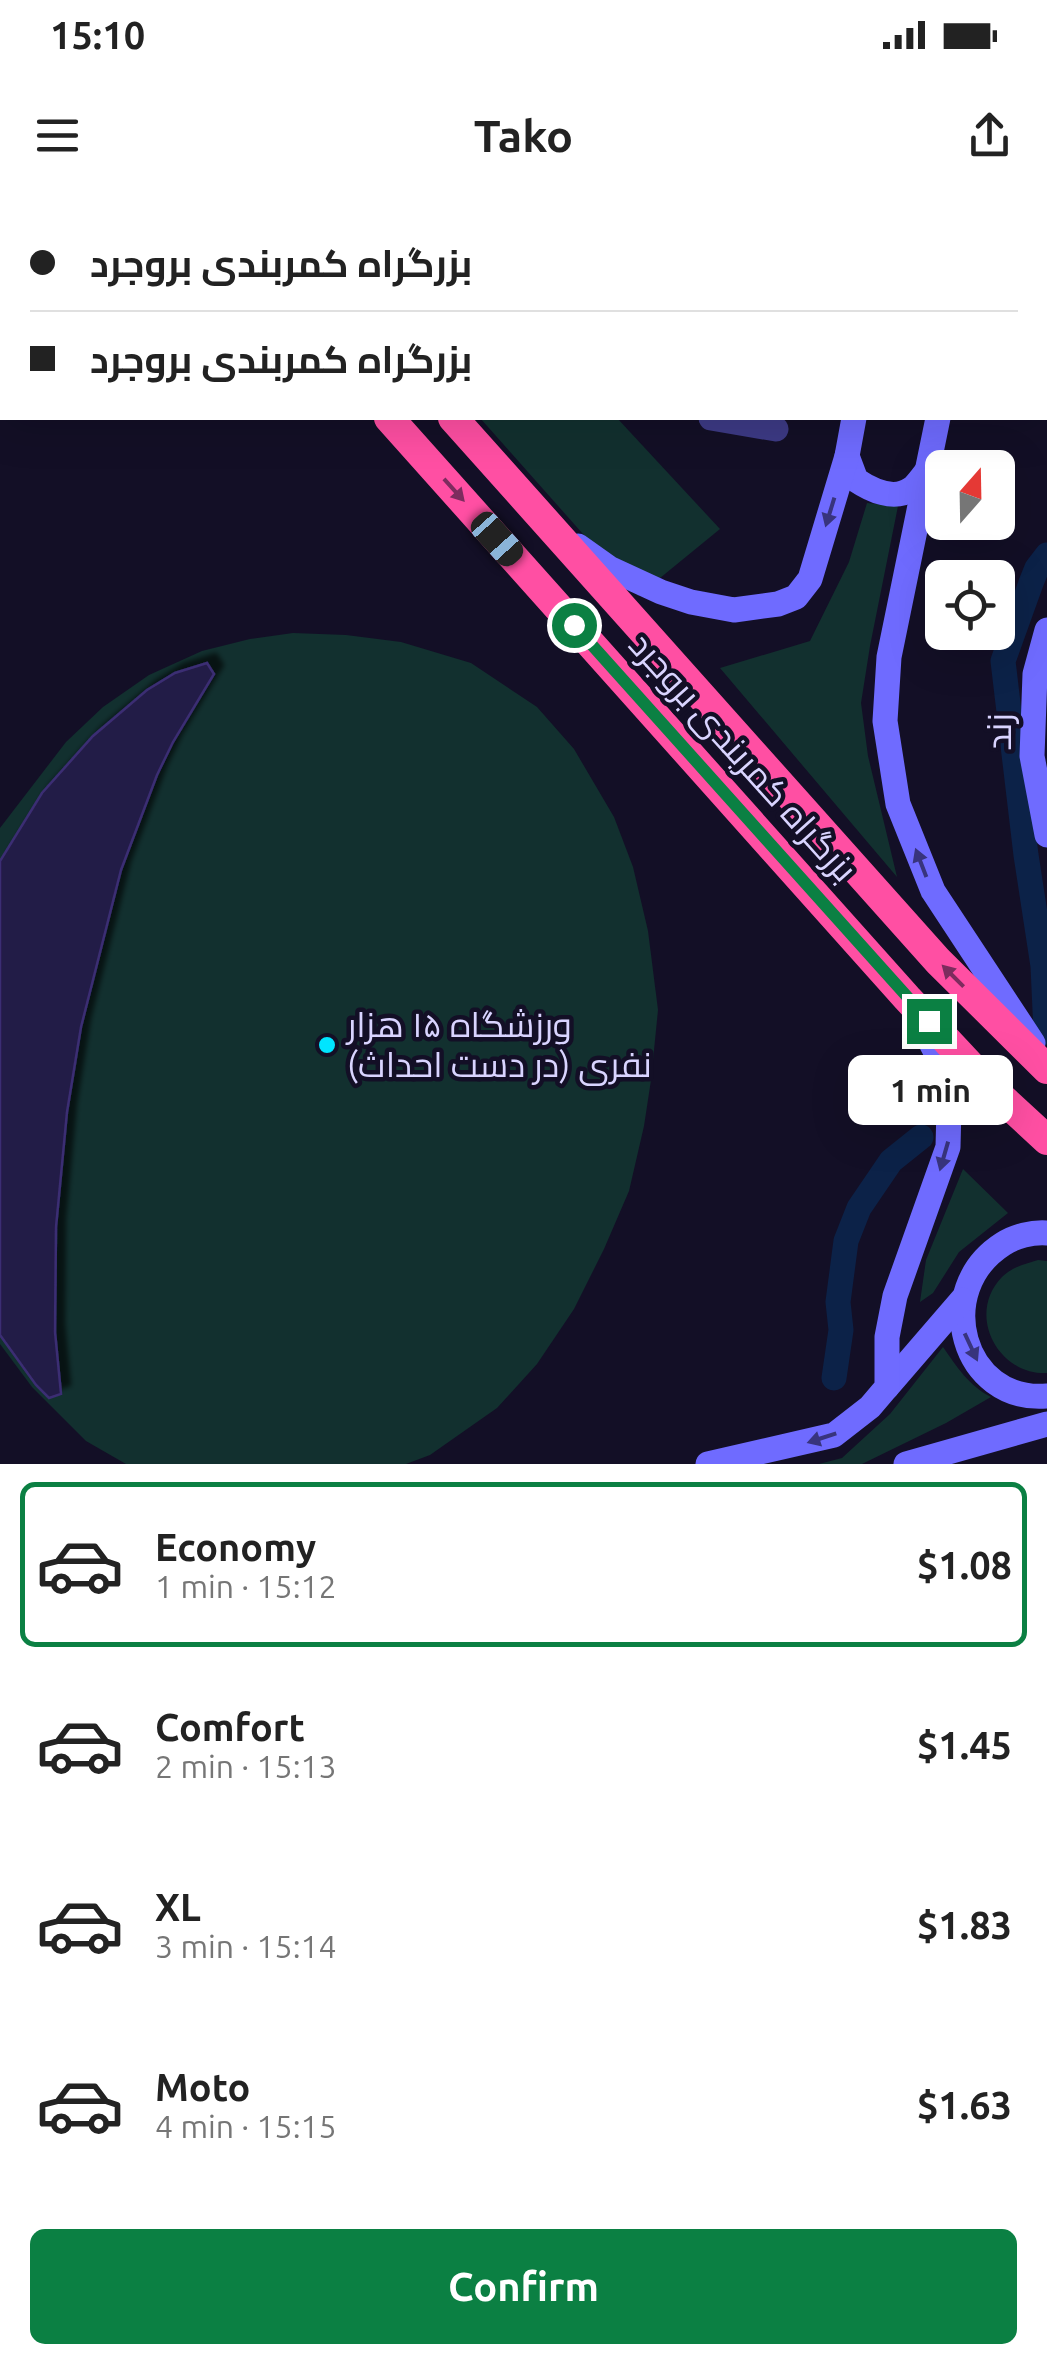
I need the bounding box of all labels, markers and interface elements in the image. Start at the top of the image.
text: 15:10 [50,14,145,56]
icon: menu [30,108,85,163]
icon: share [962,108,1017,163]
text: Tako [474,110,573,161]
text: بزرگراه کمربندی بروجرد [90,242,472,284]
text: بزرگراه کمربندی بروجرد [90,338,472,380]
north arrow [925,450,1015,540]
map controls [925,450,1015,650]
one-way arrow [442,478,465,502]
one-way arrow [822,497,837,528]
car [466,507,528,571]
button: locate [925,560,1015,650]
route start [552,603,597,648]
street label: بزرگراه کمربندی بروجرد [620,624,866,890]
street label: زند [978,713,1019,751]
one-way arrow [913,848,929,878]
one-way arrow [942,964,966,988]
route end [907,999,952,1044]
place label: ورزشگاه ۱۵ هزار نفری (در دست احداث) [345,1004,652,1086]
marker: ورزشگاه ۱۵ هزار نفری (در دست احداث) [316,1034,338,1056]
callout: 1 min [846,1056,1012,1126]
text: 1 min [890,1072,971,1108]
one-way arrow [935,1140,951,1171]
one-way arrow [962,1333,979,1362]
one-way arrow [806,1431,836,1446]
icon: car [35,1520,125,1610]
text: Economy [155,1526,316,1568]
text: $1.08 [917,1544,1012,1586]
text: 1 min · 15:12 [155,1568,337,1604]
icon: car [35,1700,125,1790]
text: Comfort [155,1706,305,1748]
text: $1.45 [917,1724,1012,1766]
text: 2 min · 15:13 [155,1748,337,1784]
icon: car [35,1880,125,1970]
text: XL [155,1886,201,1928]
text: $1.83 [917,1904,1012,1946]
text: 3 min · 15:14 [155,1928,337,1964]
icon: car [35,2060,125,2150]
text: Moto [155,2066,250,2108]
text: $1.63 [917,2084,1012,2126]
text: 4 min · 15:15 [155,2108,337,2144]
button: Confirm [30,2229,1017,2344]

